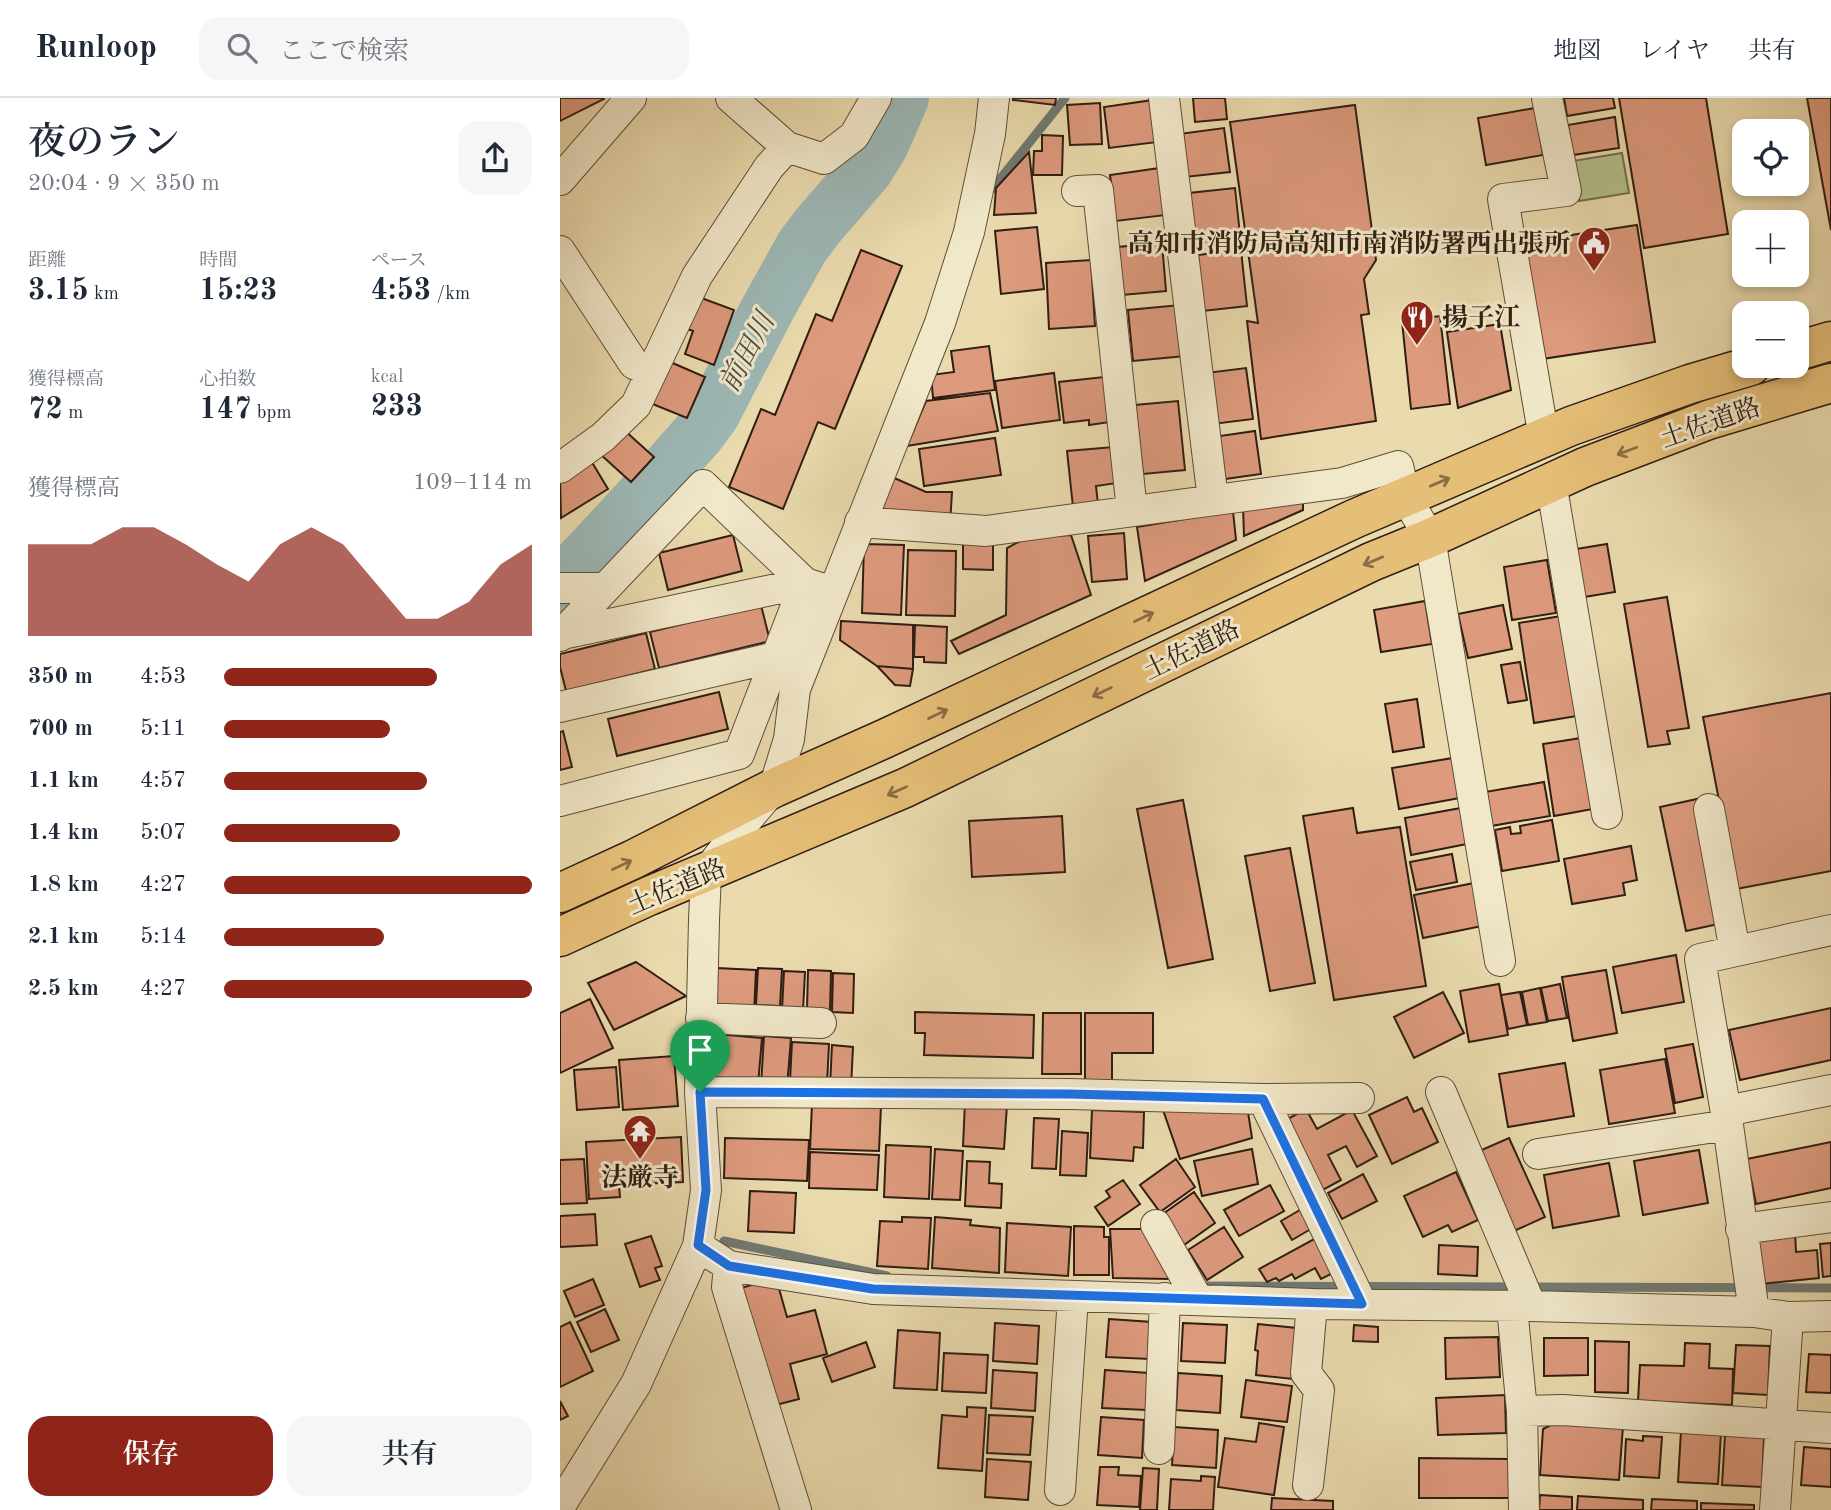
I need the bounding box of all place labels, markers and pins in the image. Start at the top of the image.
public building icon: 高知市消防局高知市南消防署西出張所 [1575,224,1613,273]
place label: 高知市消防局高知市南消防署西出張所 [1128,229,1570,258]
restaurant icon: 揚子江 [1398,298,1436,347]
place label: 揚子江 [1442,303,1520,332]
pin [670,1020,730,1092]
temple icon: 法厳寺 [621,1112,659,1161]
place label: 法厳寺 [601,1163,679,1192]

